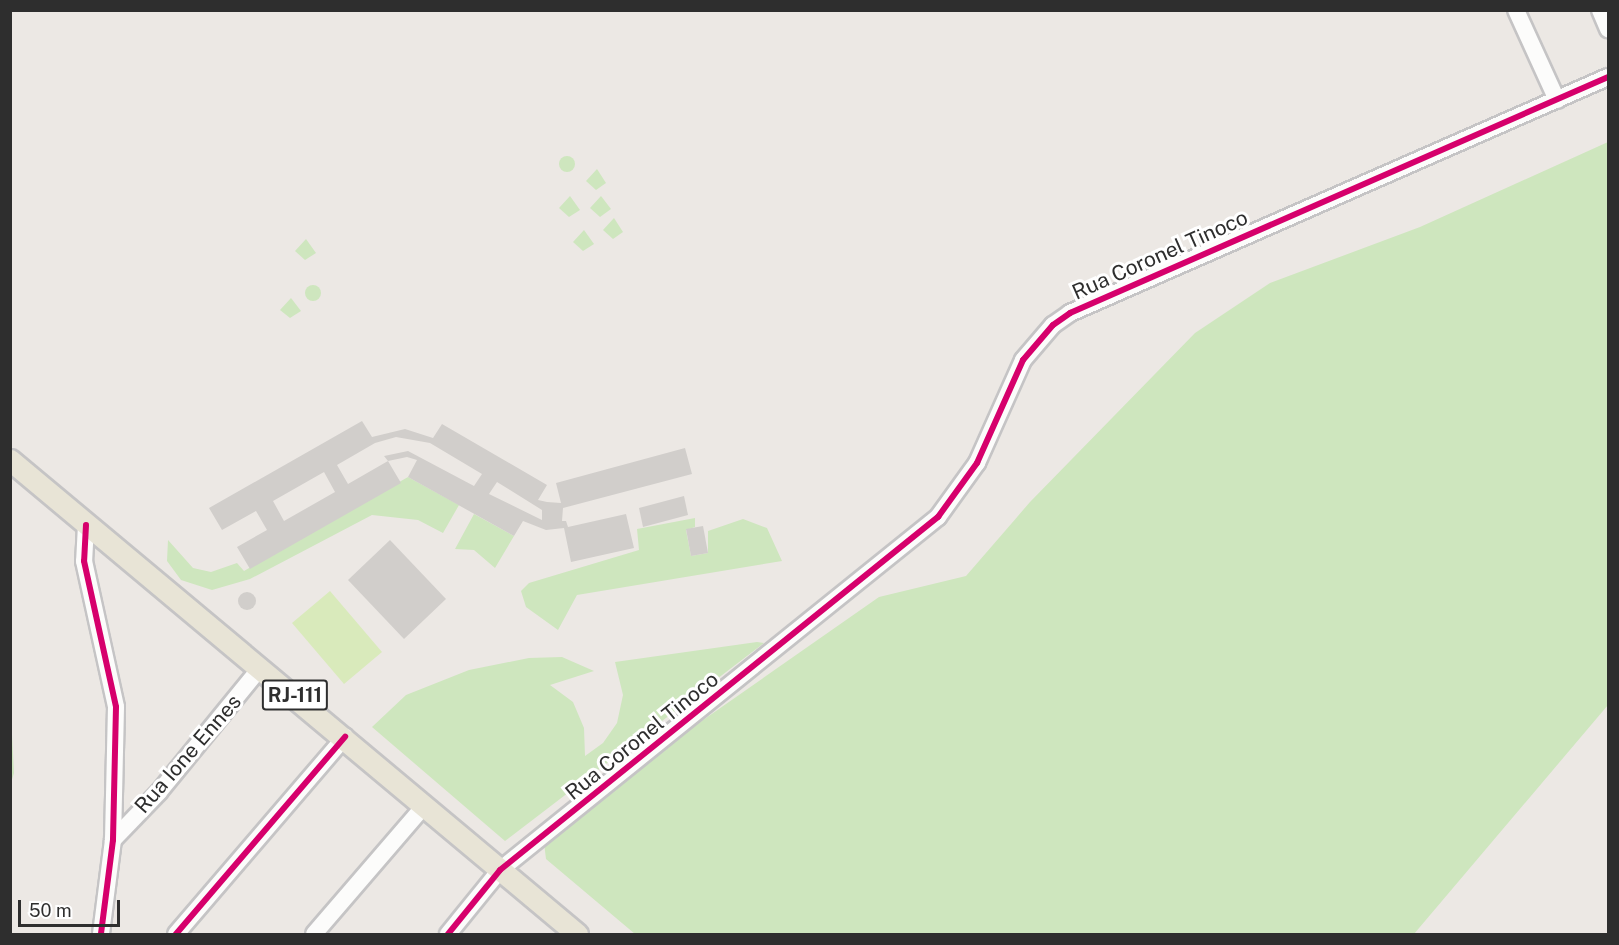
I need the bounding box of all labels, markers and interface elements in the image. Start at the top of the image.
street label: Rua Coronel Tinoco [1068,205,1252,305]
street label: Rua Coronel Tinoco [560,667,724,805]
road number: RJ-111 [260,678,330,712]
street label: Rua Ione Ennes [130,689,246,819]
scale bar [21,888,123,926]
text: 50 m [29,900,72,921]

